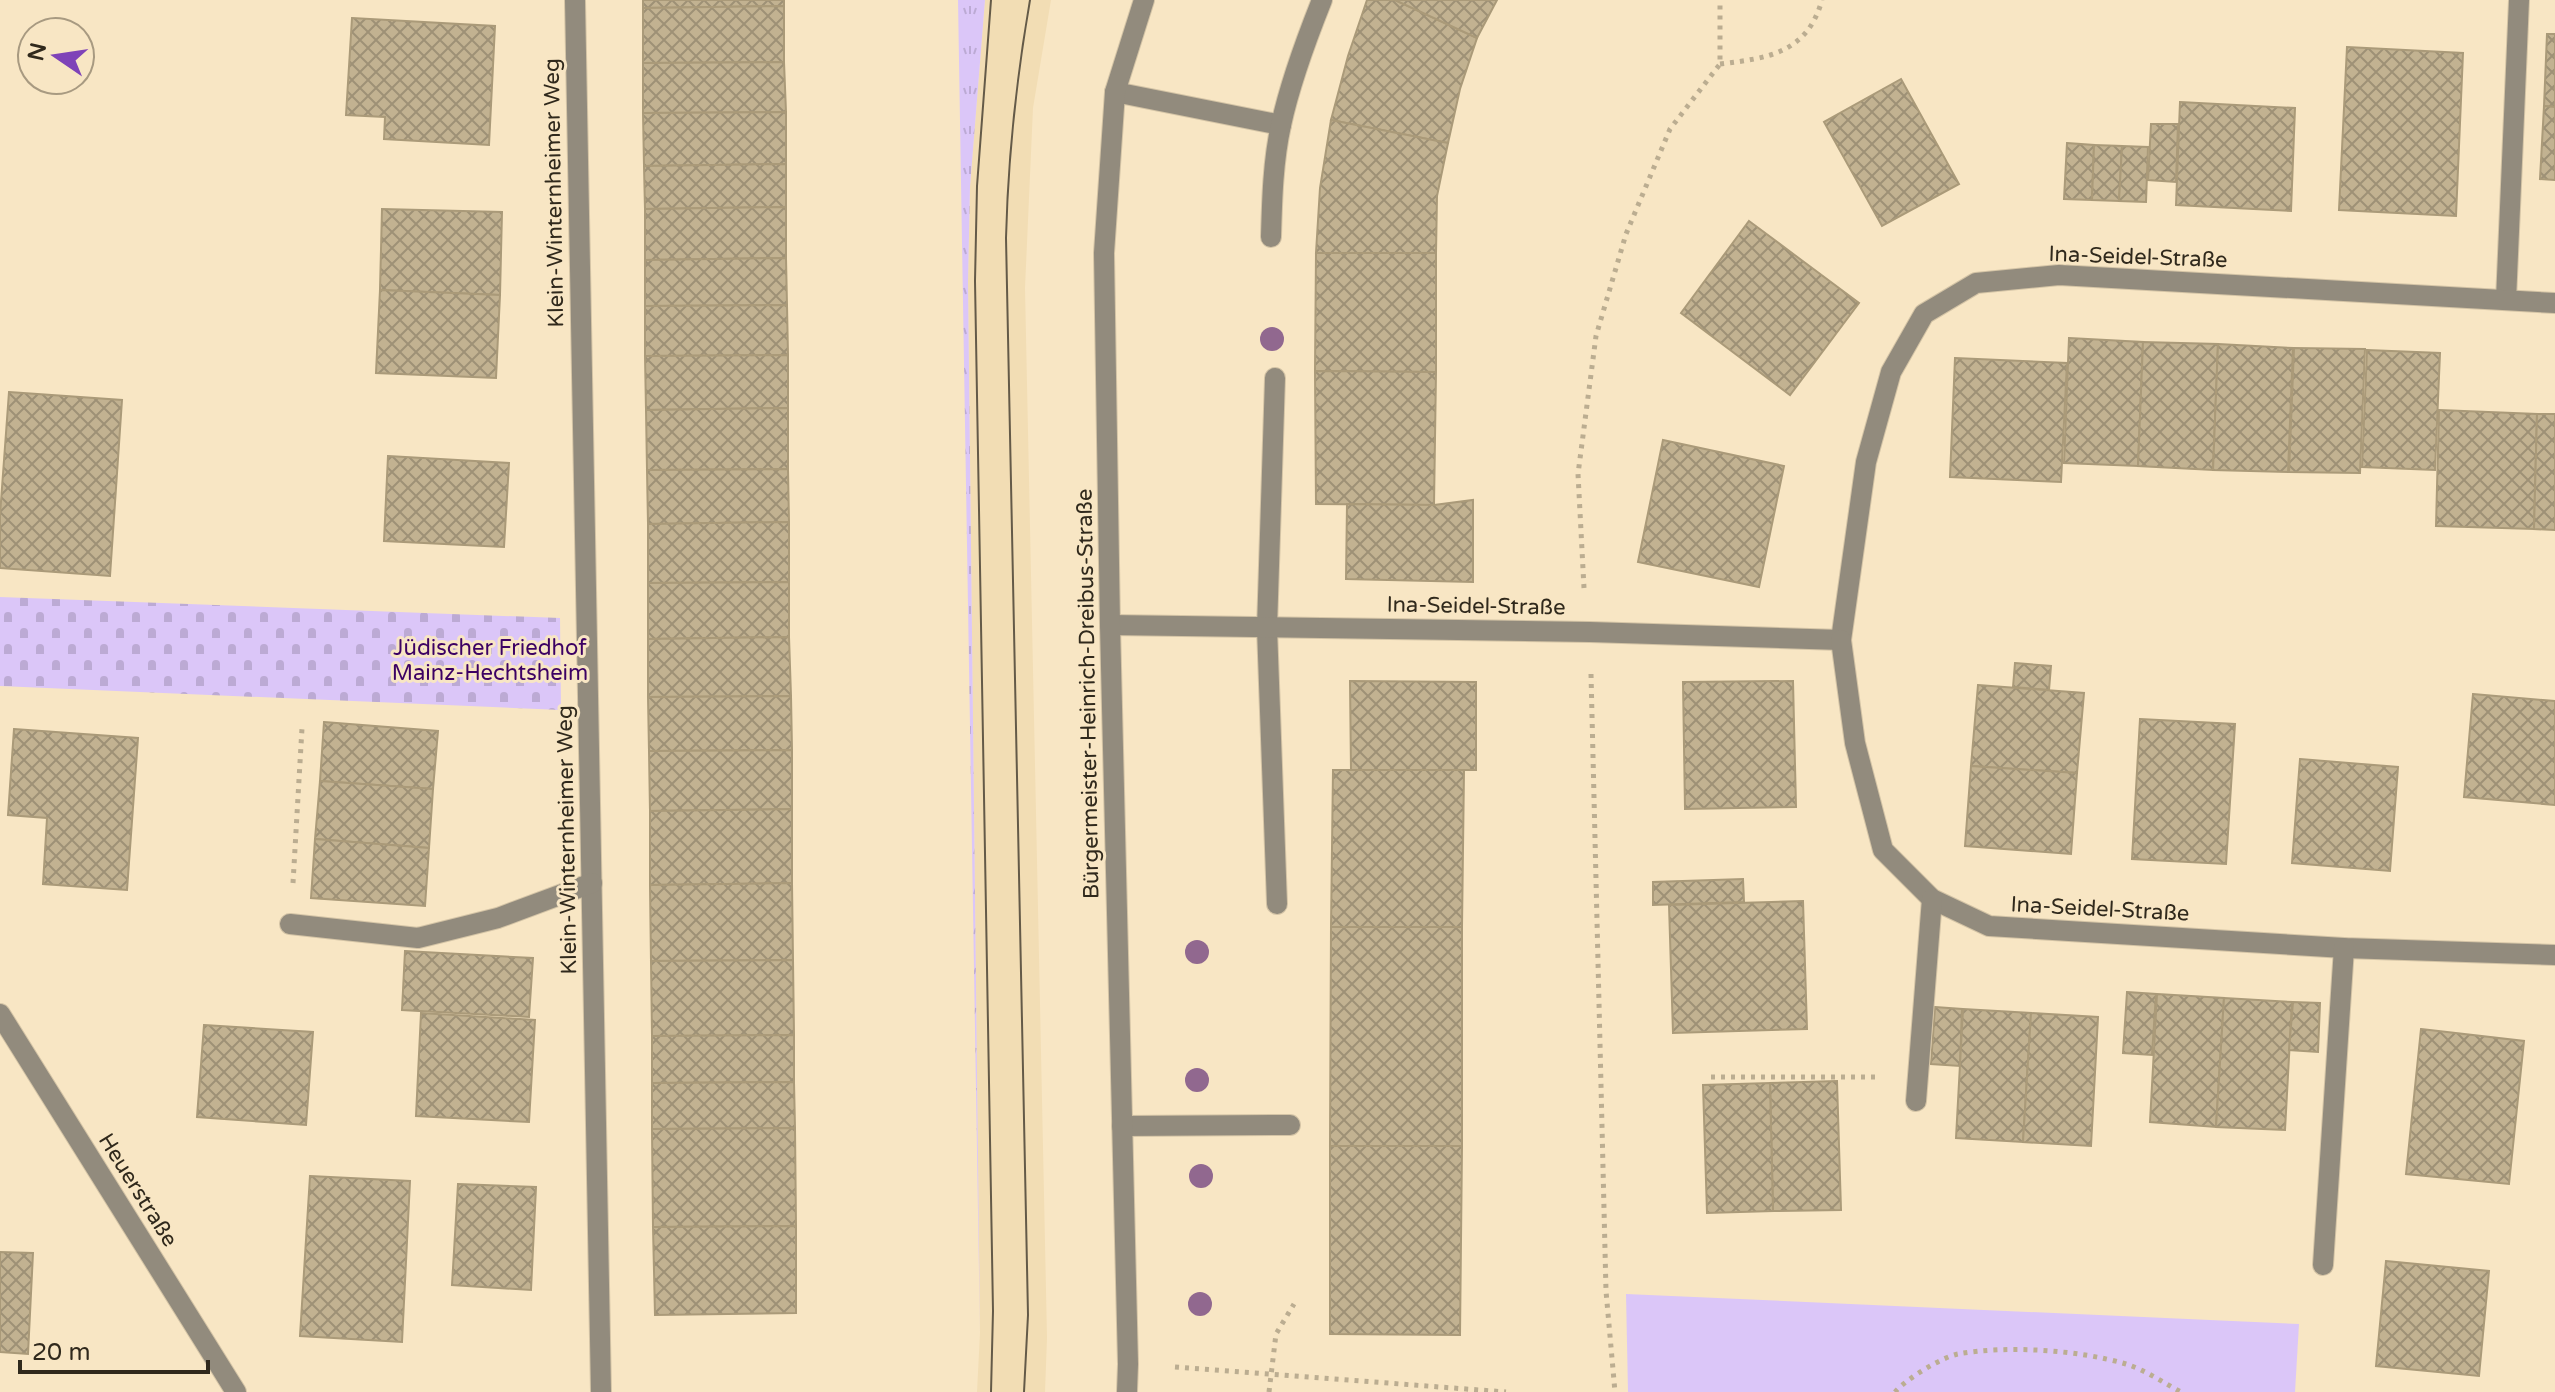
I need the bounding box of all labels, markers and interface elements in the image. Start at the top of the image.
north arrow [16,16,96,96]
text: N [23,40,52,63]
street label: Klein-Winternheimer Weg [539,58,569,328]
street label: Ina-Seidel-Straße [2048,241,2228,273]
street label: Bürgermeister-Heinrich-Dreibus-Straße [1071,489,1105,899]
street label: Ina-Seidel-Straße [1386,591,1566,621]
park label: Jüdischer Friedhof Mainz-Hechtsheim [392,635,588,686]
street label: Klein-Winternheimer Weg [552,705,582,975]
street label: Ina-Seidel-Straße [2010,891,2190,927]
street label: Heuerstraße [93,1129,183,1251]
scale bar [20,1324,208,1374]
text: 20 m [32,1338,90,1367]

